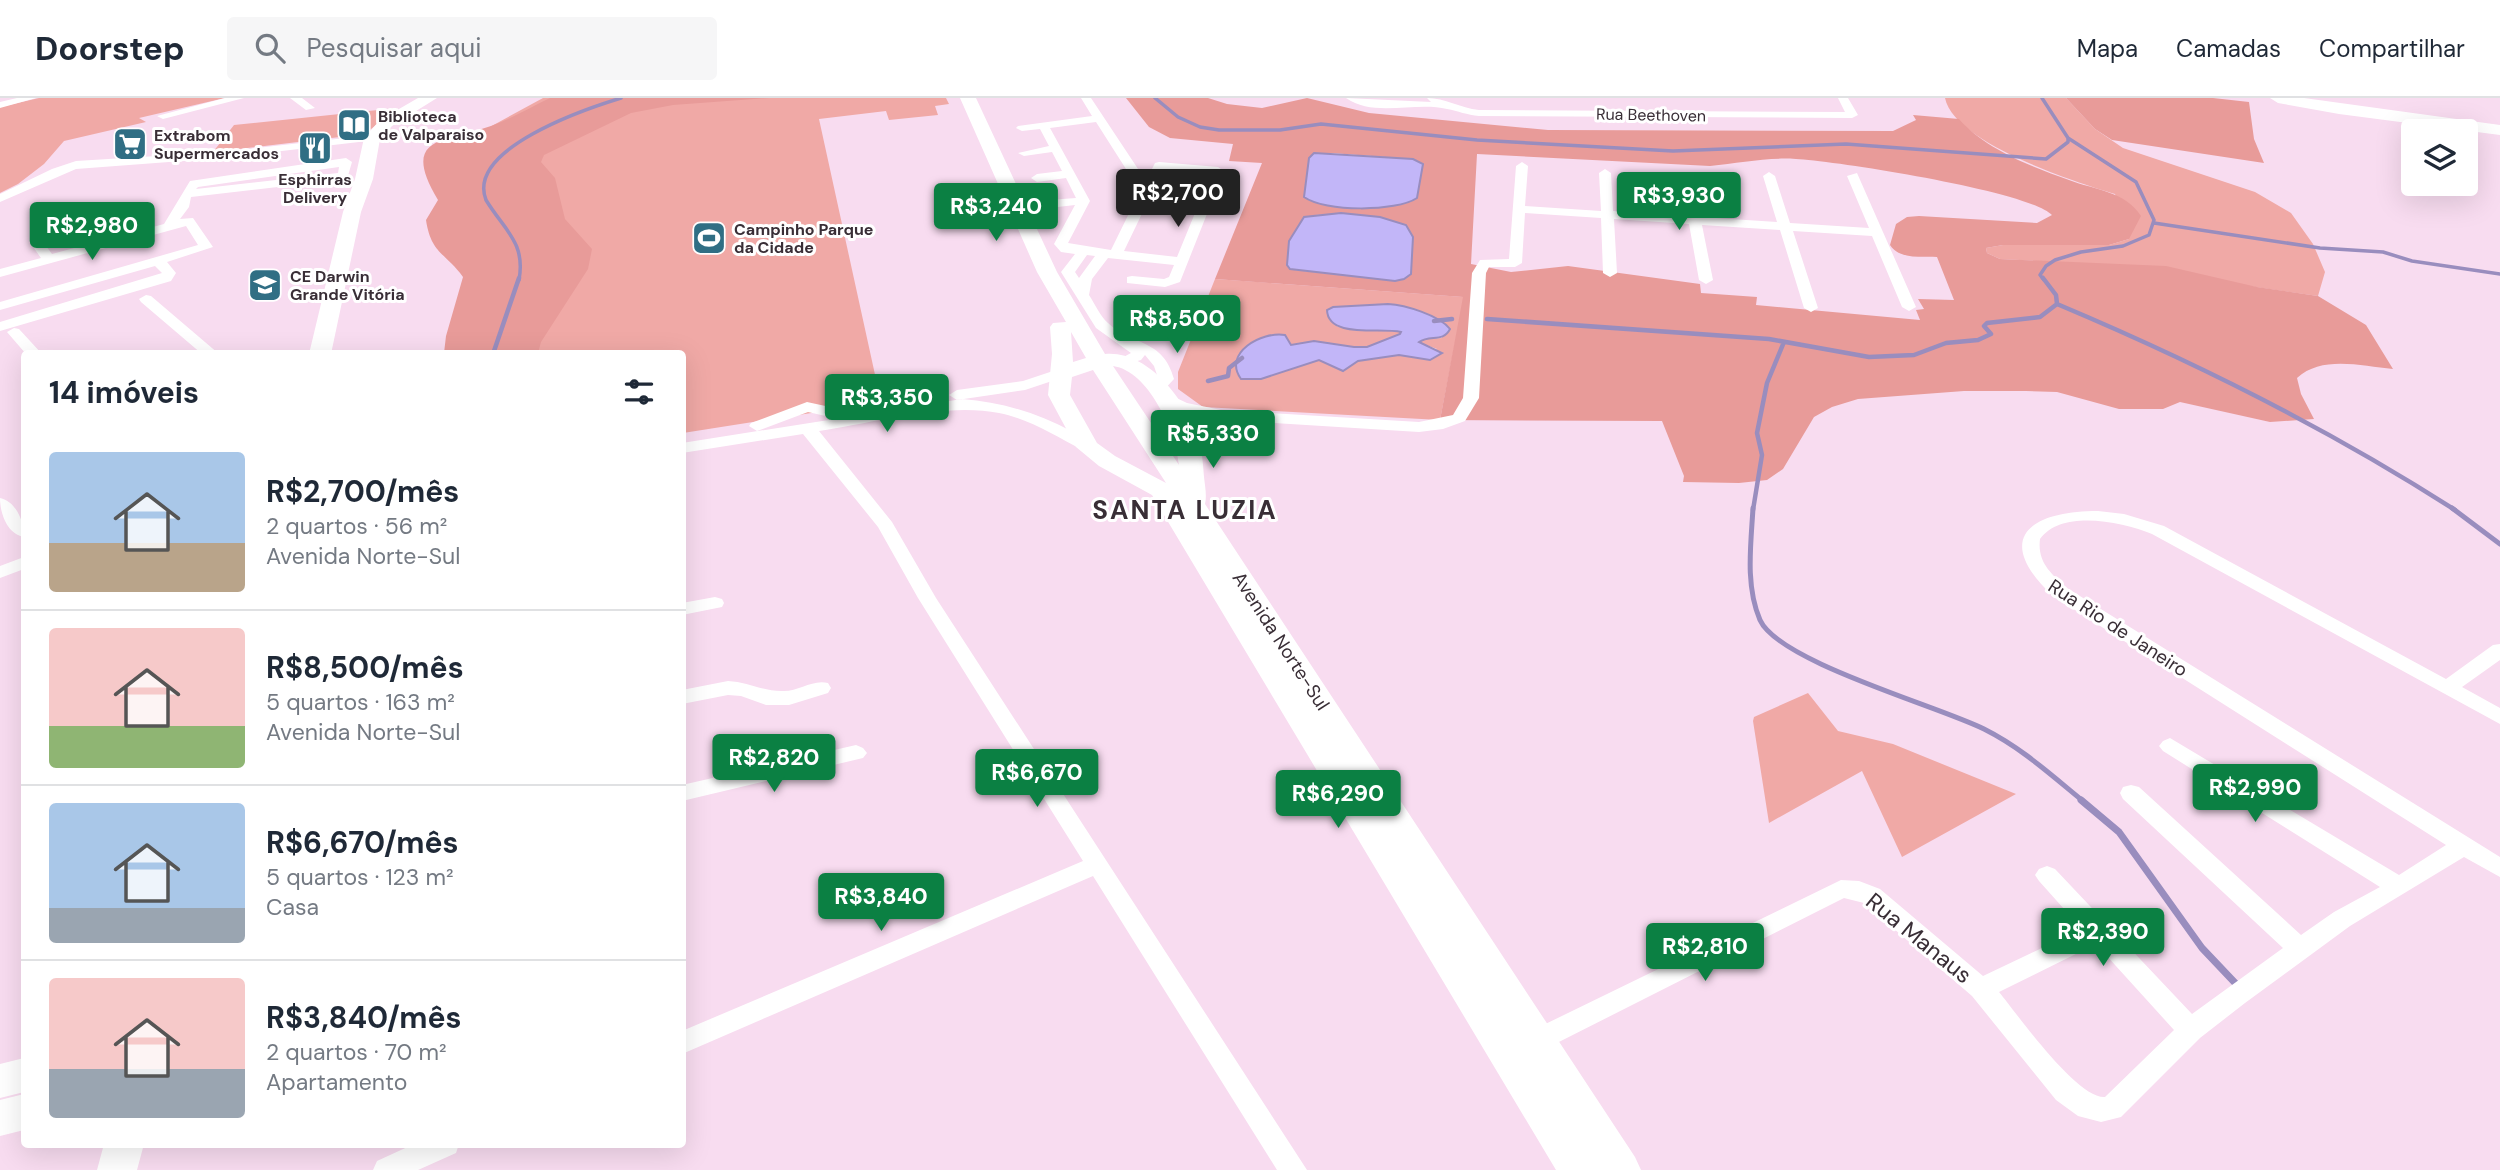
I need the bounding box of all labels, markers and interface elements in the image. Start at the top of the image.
search box [227,17,717,80]
text: Doorstep [35,27,185,70]
icon: search [251,29,289,67]
text: Pesquisar aqui [307,31,481,65]
text: Mapa [2077,33,2138,64]
text: Camadas [2176,33,2281,64]
text: Compartilhar [2319,33,2465,64]
street label: Rua Beethoven [1596,104,1706,126]
library icon: Biblioteca de Valparaiso [335,106,373,144]
place label: Biblioteca de Valparaiso [378,106,484,145]
map controls [2401,119,2478,196]
button: layers [2401,119,2478,196]
supermarket icon: Extrabom Supermercados [111,125,149,163]
place label: Extrabom Supermercados [154,125,279,164]
restaurant icon: Esphirras Delivery [296,129,334,167]
place label: Esphirras Delivery [278,169,352,208]
pin: R$2,700 [1113,170,1243,229]
pin: R$3,930 [1614,172,1744,232]
text: R$2,700 [1132,177,1224,207]
text: R$3,930 [1633,180,1725,210]
pin: R$3,240 [931,184,1061,243]
text: R$3,240 [950,191,1042,221]
pin: R$2,980 [27,202,157,262]
text: R$2,980 [46,210,138,240]
sports icon: Campinho Parque da Cidade [690,219,728,257]
place label: Campinho Parque da Cidade [734,219,873,258]
school or university icon: CE Darwin Grande Vitória [246,266,284,304]
place label: CE Darwin Grande Vitória [290,266,405,305]
pin: R$8,500 [1112,296,1242,355]
text: R$8,500 [1129,303,1225,333]
text: 14 imóveis [49,373,199,412]
icon: filters [620,373,658,411]
pin: R$3,350 [822,374,952,434]
text: R$3,350 [841,382,933,412]
pin: R$5,330 [1148,410,1278,470]
text: R$5,330 [1167,418,1259,448]
text: R$2,700/mês [266,472,459,511]
icon: home [105,480,189,564]
district label: SANTA LUZIA [1092,493,1278,527]
text: 2 quartos · 56 m² [266,511,447,541]
text: Avenida Norte-Sul [266,541,460,571]
street label: Avenida Norte-Sul [1227,567,1335,715]
street label: Rua Rio de Janeiro [2043,574,2193,682]
text: R$8,500/mês [266,648,464,687]
icon: home [105,656,189,740]
text: 5 quartos · 163 m² [266,687,455,717]
text: Avenida Norte-Sul [266,717,460,747]
pin: R$2,820 [709,734,839,794]
text: R$2,820 [728,742,820,772]
pin: R$6,670 [972,750,1102,809]
text: R$6,670 [991,757,1083,787]
pin: R$2,990 [2190,764,2320,824]
pin: R$6,290 [1273,770,1403,830]
text: R$2,990 [2209,772,2301,802]
text: R$6,290 [1292,778,1384,808]
text: R$6,670/mês [266,823,459,862]
icon: home [105,831,189,915]
text: 5 quartos · 123 m² [266,862,454,892]
pin: R$3,840 [816,874,946,933]
text: R$3,840 [834,881,928,911]
street label: Rua Manaus [1860,886,1978,990]
text: Casa [266,892,319,922]
pin: R$2,390 [2038,908,2168,968]
text: R$2,390 [2057,916,2149,946]
pin: R$2,810 [1640,924,1770,983]
text: R$2,810 [1662,931,1748,961]
text: R$3,840/mês [266,998,461,1037]
icon: home [105,1006,189,1090]
text: 2 quartos · 70 m² [266,1037,447,1067]
text: Apartamento [266,1067,407,1097]

